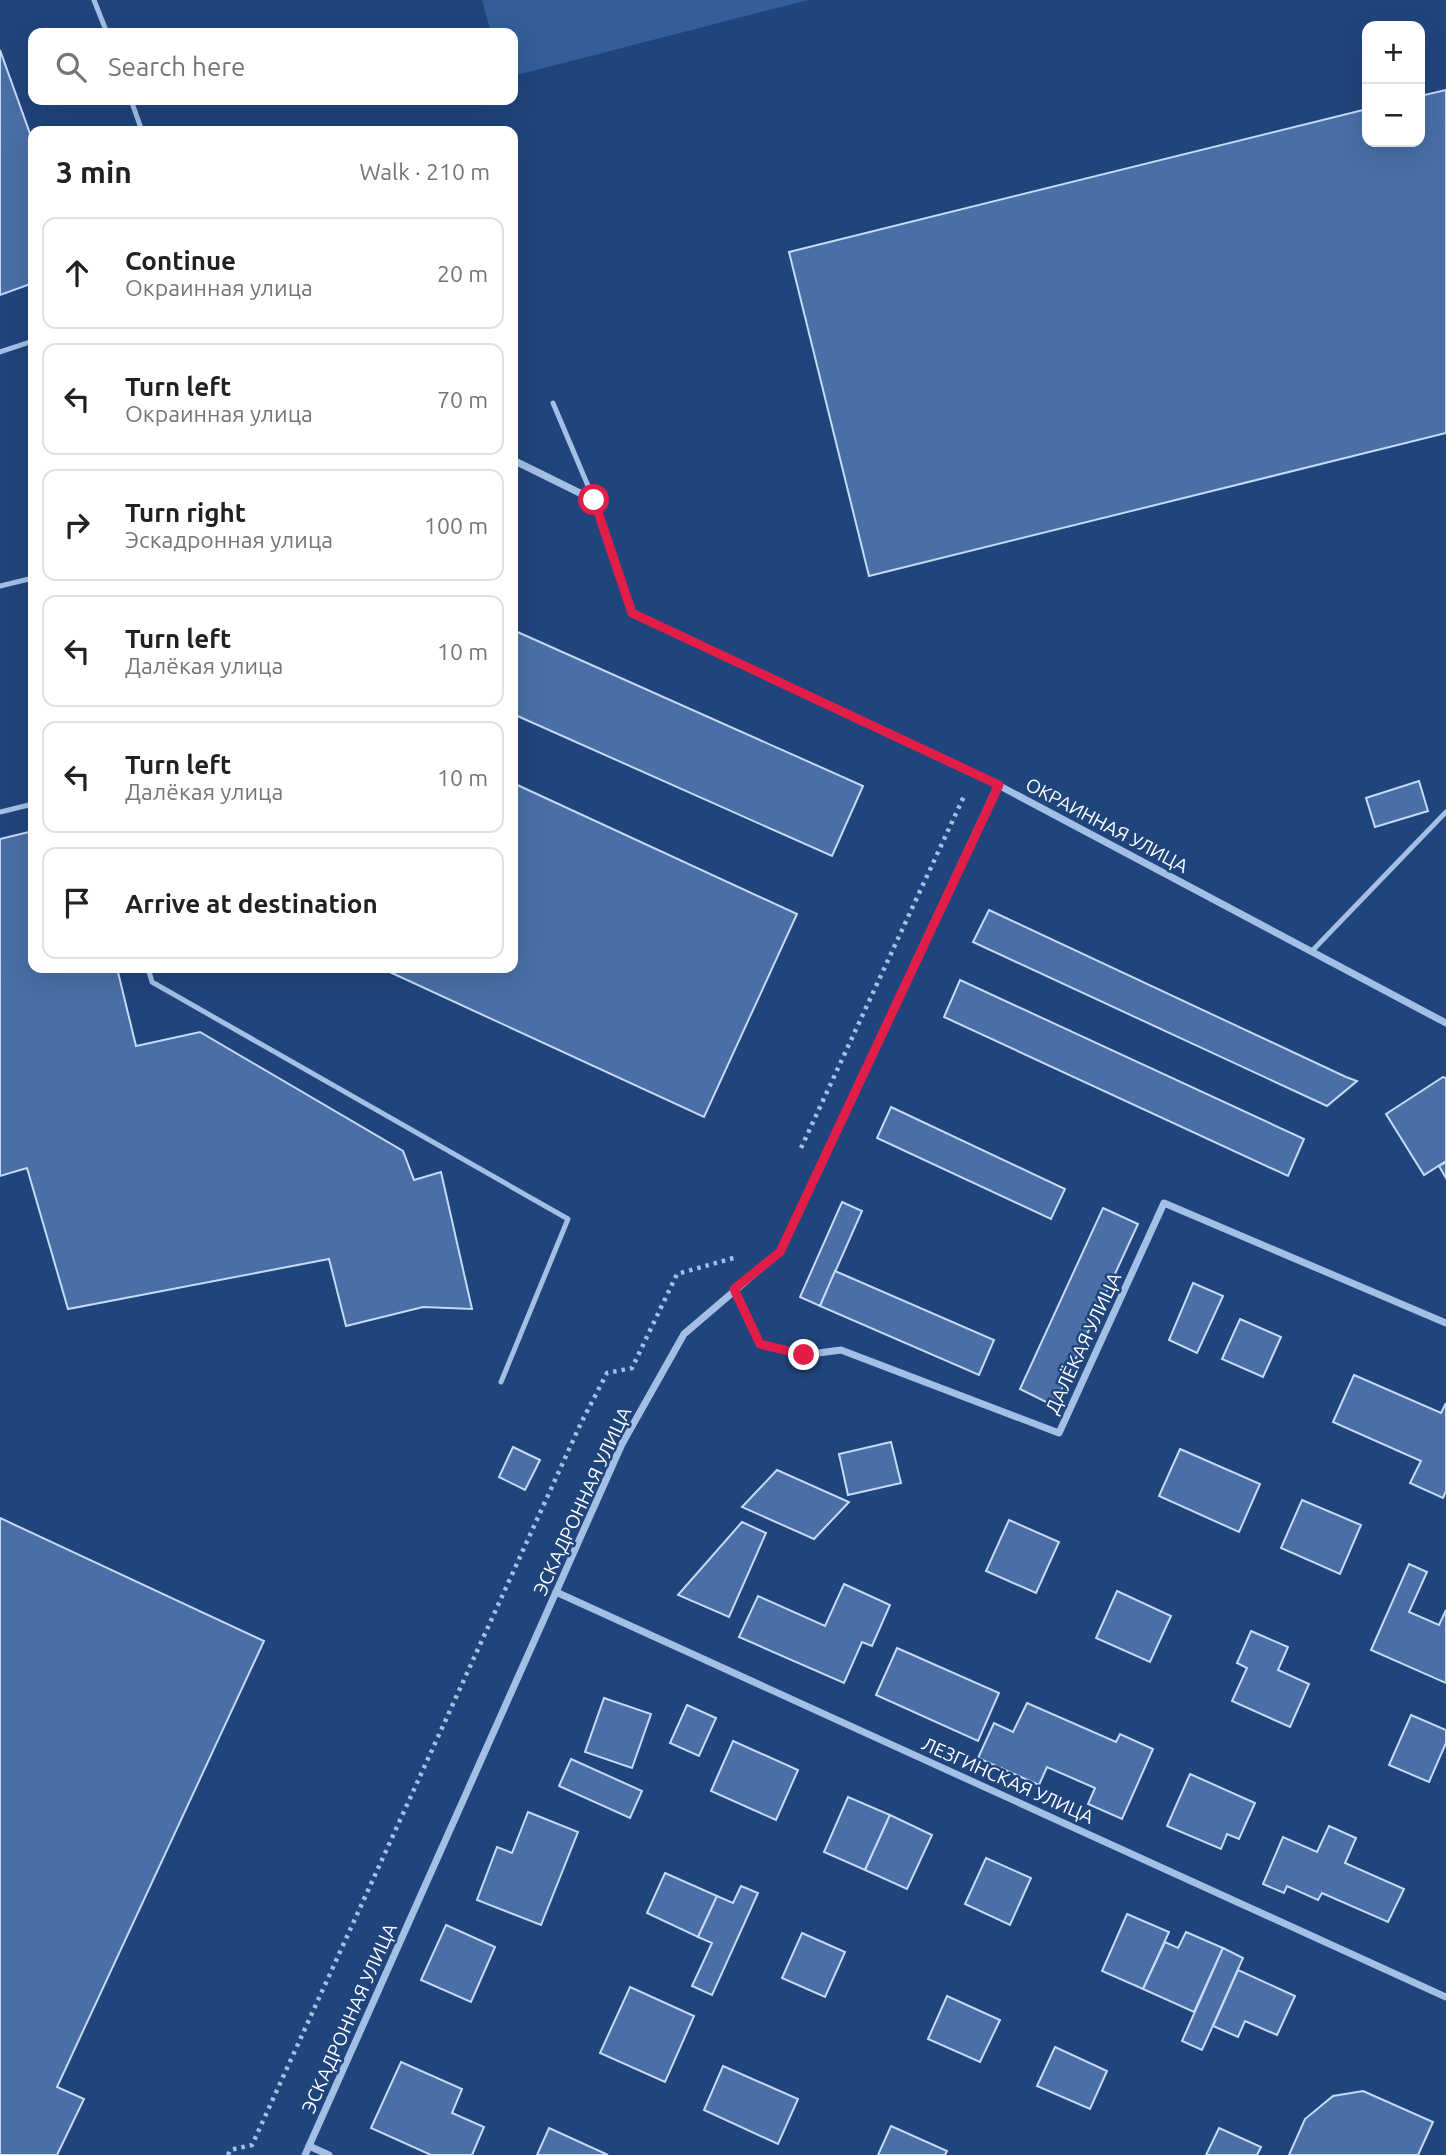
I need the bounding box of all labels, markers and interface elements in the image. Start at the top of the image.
map controls [1362,21,1425,147]
button: + [1362,21,1425,84]
search box [28,28,518,105]
icon: search [52,48,90,86]
text: Search here [108,52,245,81]
button: − [1362,84,1425,147]
text: 3 min [56,155,132,189]
text: Walk · 210 m [359,159,490,184]
text: Continue [125,246,236,275]
icon: ahead [58,254,96,292]
text: 20 m [437,261,488,286]
text: Окраинная улица [125,275,313,300]
text: Turn left [125,372,231,401]
icon: left [58,380,96,418]
text: 70 m [437,387,488,412]
text: Окраинная улица [125,401,313,426]
route start [578,484,609,515]
text: Turn right [125,498,246,527]
icon: right [58,506,96,544]
text: 100 m [424,513,488,538]
text: Эскадронная улица [125,527,333,552]
text: Turn left [125,624,231,653]
icon: left [58,632,96,670]
text: 10 m [437,639,488,664]
text: Далёкая улица [125,653,283,678]
text: Turn left [125,750,231,779]
icon: left [58,758,96,796]
text: 10 m [437,765,488,790]
street label: ОКРАИННАЯ УЛИЦА [1022,773,1193,877]
text: Далёкая улица [125,779,283,804]
icon: arrive [58,884,96,922]
text: Arrive at destination [125,889,378,918]
street label: ДАЛЁКАЯ УЛИЦА [1041,1268,1126,1417]
route end [788,1339,819,1370]
street label: ЭСКАДРОННАЯ УЛИЦА [529,1403,636,1599]
street label: ЛЕЗГИНСКАЯ УЛИЦА [919,1732,1098,1828]
street label: ЭСКАДРОННАЯ УЛИЦА [297,1919,401,2116]

